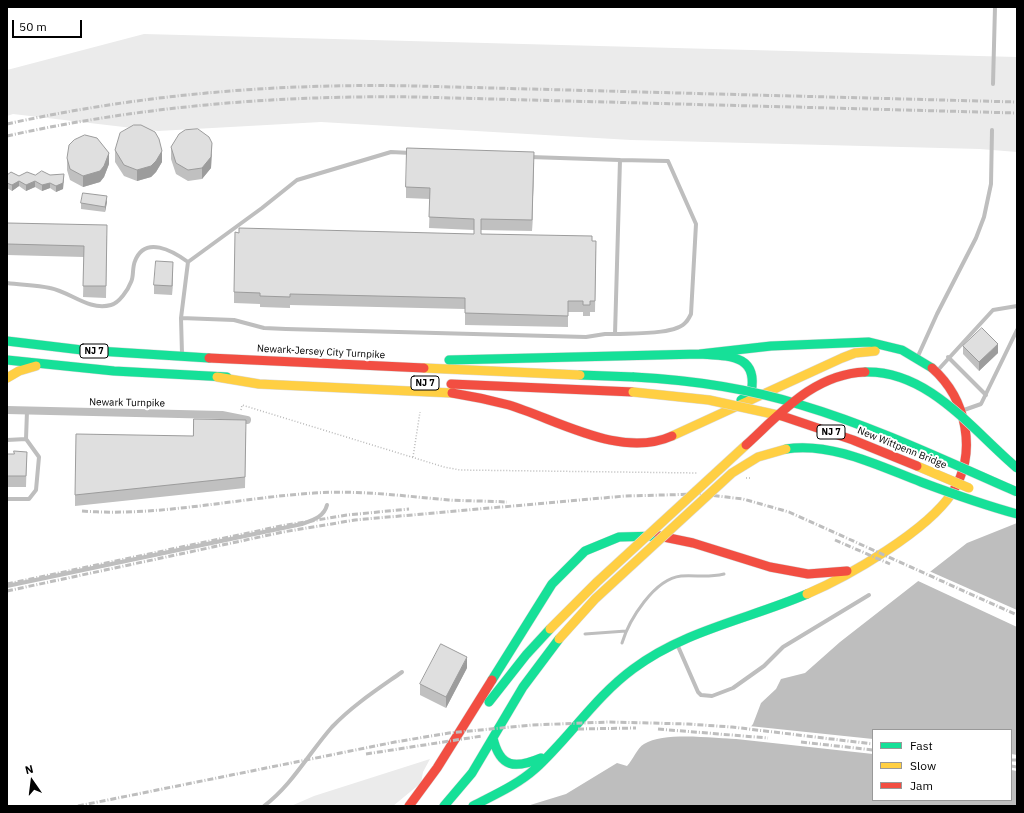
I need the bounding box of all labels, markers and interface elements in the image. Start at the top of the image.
scale bar [14,12,84,38]
text: 50 m [19,19,47,34]
street label: Newark-Jersey City Turnpike [257,343,385,361]
road number: NJ 7 [80,344,108,358]
road number: NJ 7 [411,376,439,390]
street label: Newark Turnpike [89,396,165,410]
road number: NJ 7 [817,425,845,439]
street label: New Wittpenn Bridge [856,425,948,471]
legend [872,729,1012,801]
text: Fast [910,738,933,753]
text: Slow [910,758,936,773]
north arrow [12,761,52,801]
text: N [24,762,35,777]
text: Jam [910,778,933,793]

